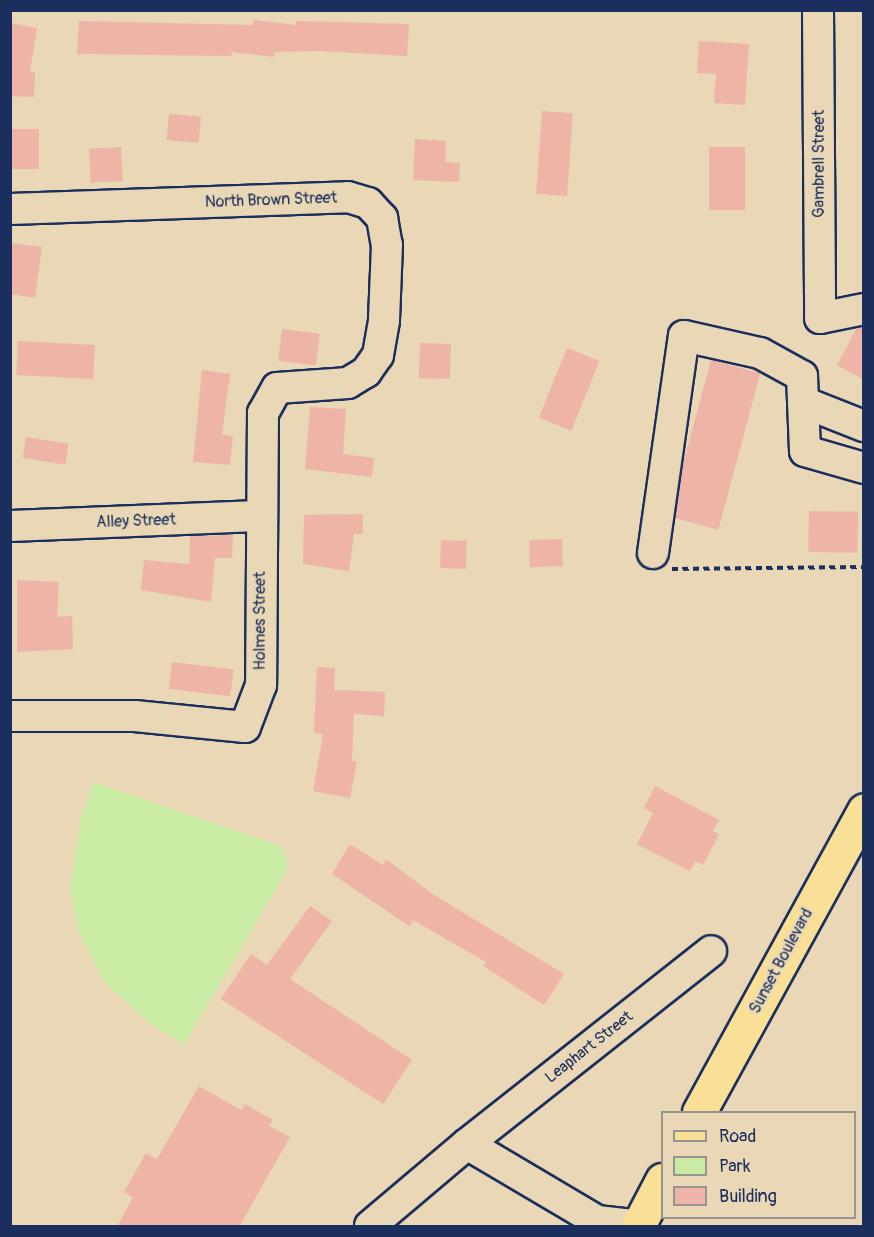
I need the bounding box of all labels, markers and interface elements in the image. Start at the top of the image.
street label: Gambrell Street [809,110,829,218]
street label: North Brown Street [205,188,337,212]
street label: Alley Street [96,510,176,532]
street label: Holmes Street [250,572,270,670]
street label: Sunset Boulevard [745,905,817,1017]
street label: Leaphart Street [541,1007,637,1087]
legend [661,1111,856,1219]
text: Road [719,1125,756,1148]
text: Park [719,1155,751,1178]
text: Building [719,1185,777,1208]

